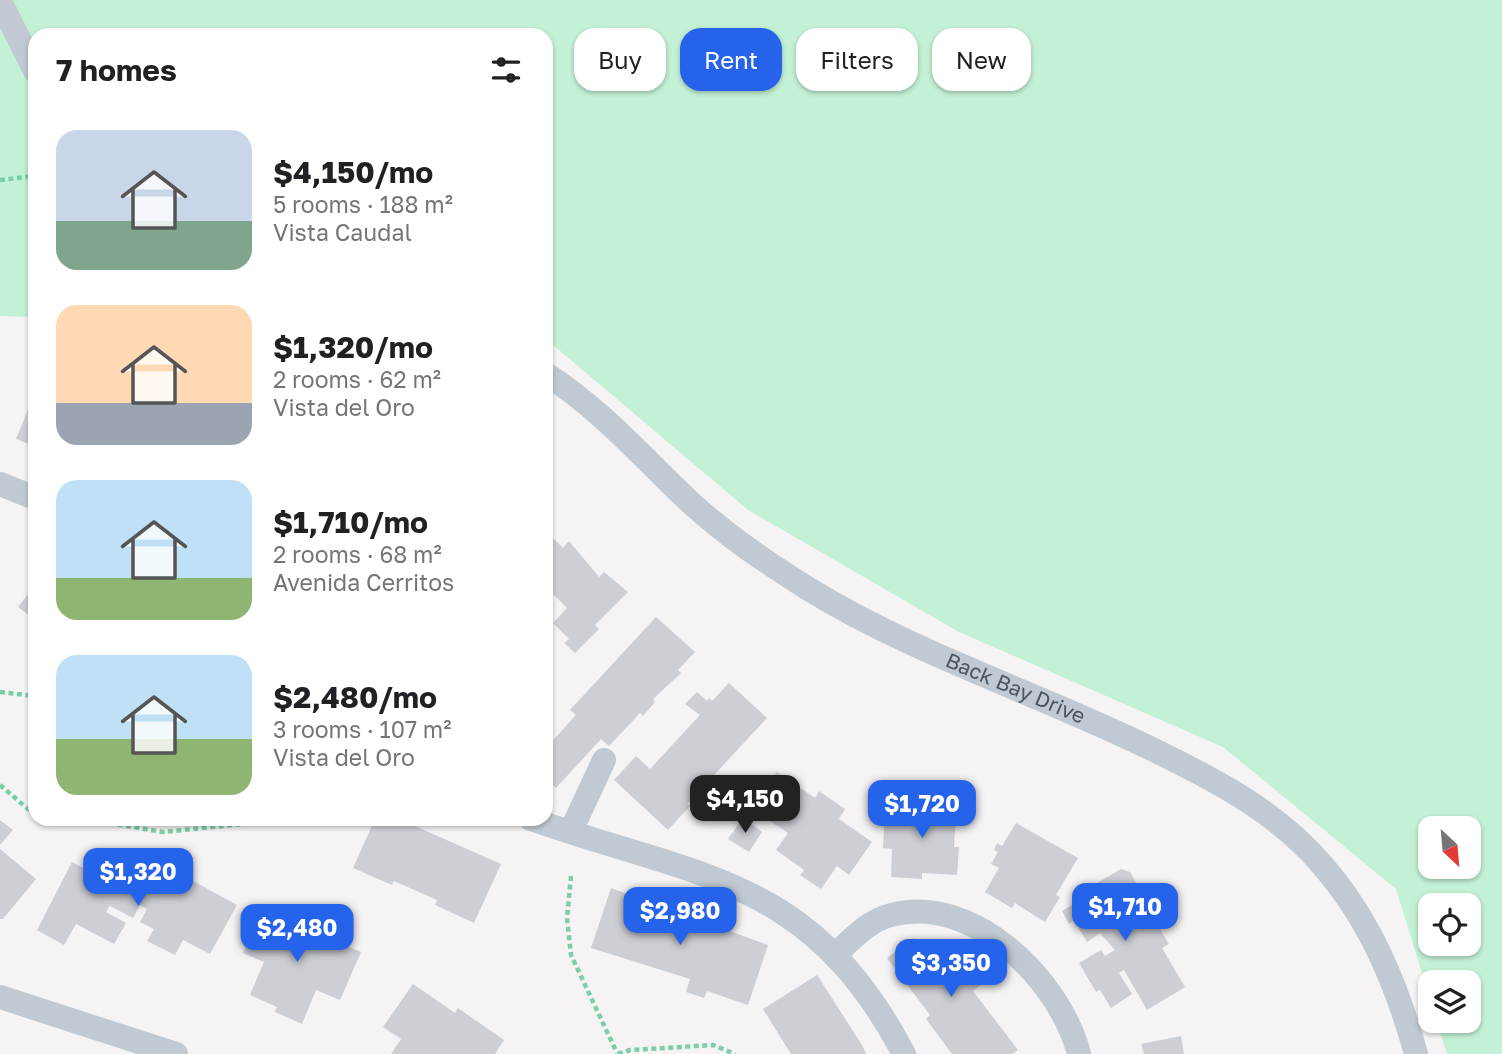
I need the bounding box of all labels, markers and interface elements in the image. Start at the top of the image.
chip: Buy [574,28,666,91]
chip: Rent [680,28,782,91]
chip: Filters [796,28,918,91]
chip: New [932,28,1031,91]
icon: filters [487,51,525,89]
text: 7 homes [56,52,177,88]
text: $4,150/mo [273,154,433,190]
icon: home [112,158,196,242]
text: 5 rooms · 188 m² [273,190,453,218]
text: Vista Caudal [273,218,412,246]
text: $1,320/mo [273,329,433,365]
icon: home [112,333,196,417]
text: 2 rooms · 62 m² [273,365,441,393]
text: Vista del Oro [273,393,415,421]
text: $1,710/mo [273,504,428,540]
icon: home [112,508,196,592]
text: 2 rooms · 68 m² [273,540,442,568]
text: Avenida Cerritos [273,568,454,596]
street label: Back Bay Drive [942,647,1090,729]
text: $2,480/mo [273,679,437,715]
icon: home [112,683,196,767]
text: 3 rooms · 107 m² [273,715,451,743]
text: Vista del Oro [273,743,415,771]
pin: $4,150 [688,776,802,835]
pin: $1,720 [865,780,979,840]
text: $4,150 [706,784,784,812]
text: $1,720 [884,789,960,817]
north arrow [1418,816,1480,878]
map controls [1418,816,1481,1033]
pin: $1,320 [81,848,195,908]
text: $1,320 [99,857,177,885]
pin: $1,710 [1068,884,1182,943]
pin: $2,980 [623,888,737,947]
text: $1,710 [1088,892,1162,920]
button: locate [1418,893,1481,956]
text: $2,980 [639,896,721,924]
pin: $2,480 [240,904,354,964]
text: $2,480 [257,913,337,941]
pin: $3,350 [894,940,1008,999]
text: $3,350 [911,948,991,976]
button: layers [1418,970,1481,1033]

